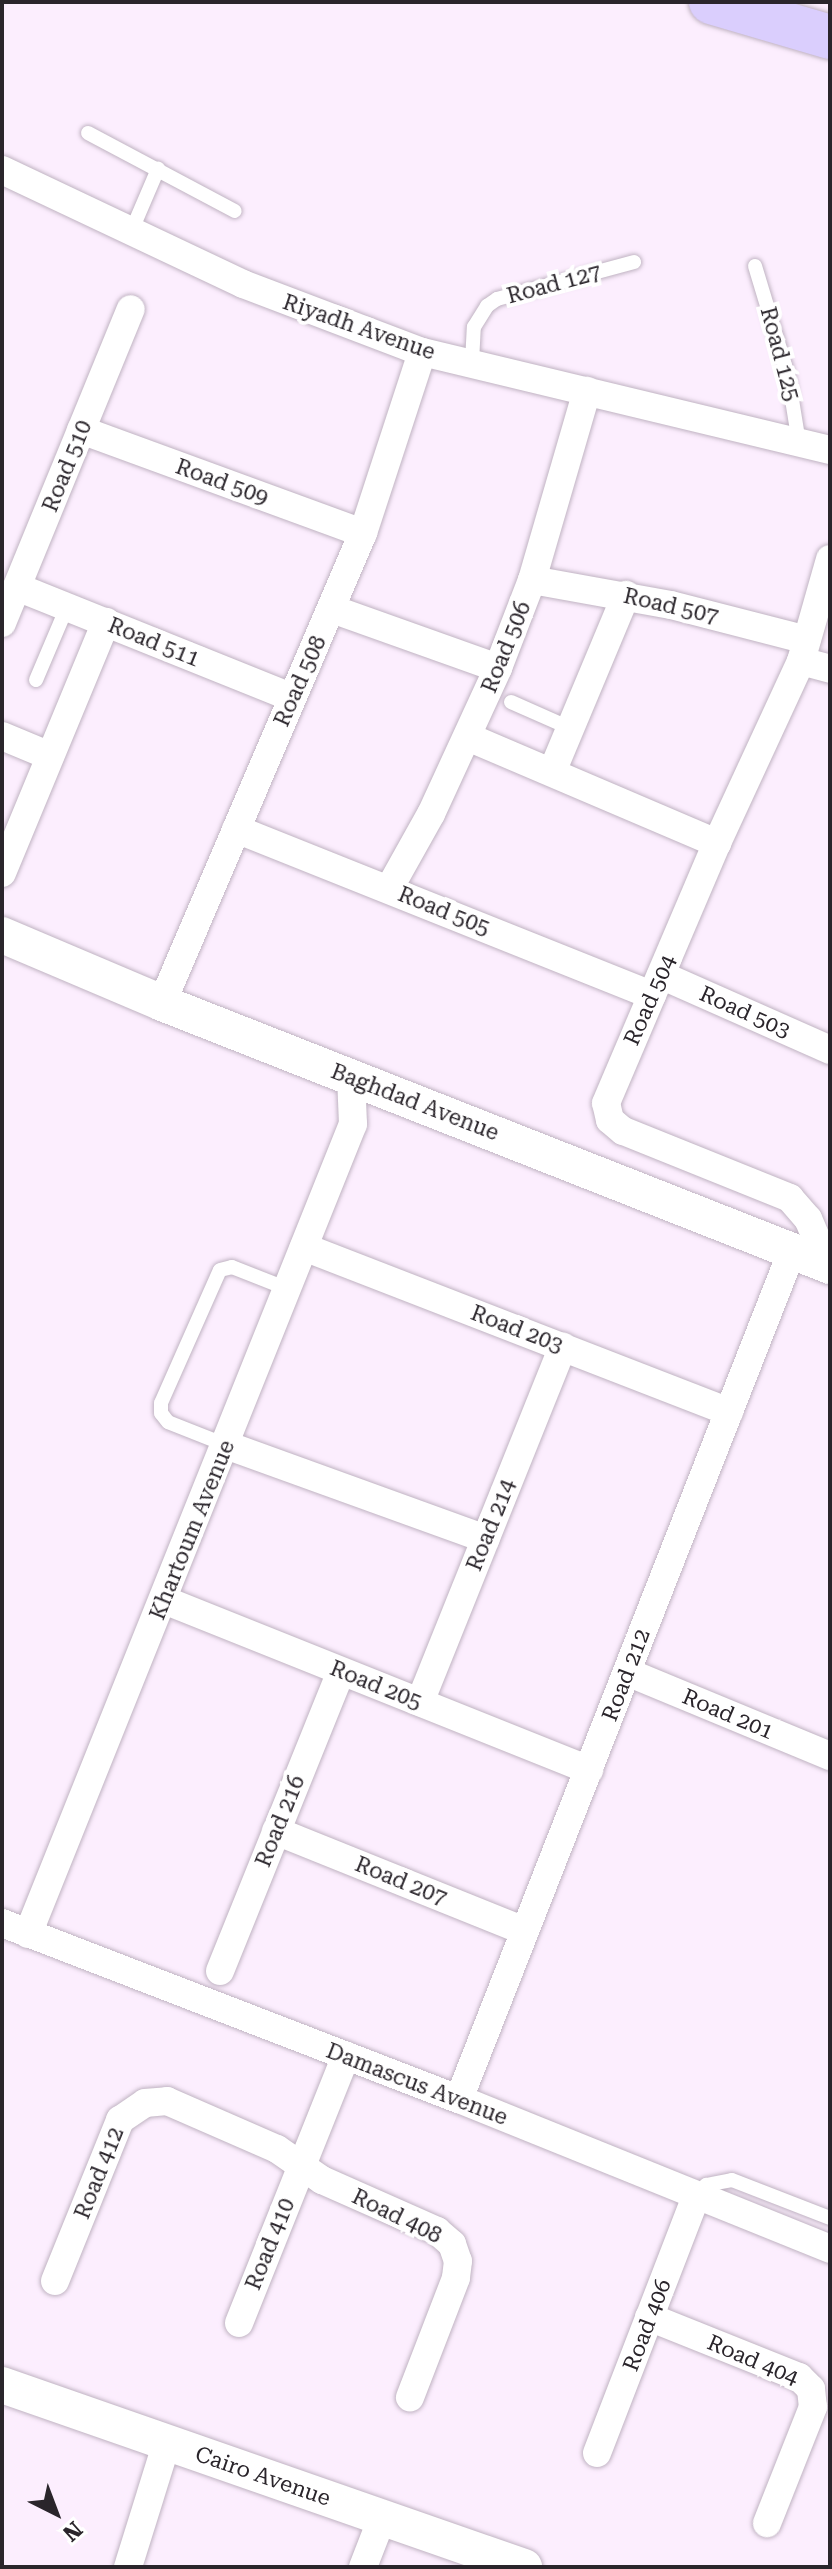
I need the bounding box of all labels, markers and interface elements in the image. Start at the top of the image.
street label: Road 127 [504,259,604,309]
street label: Riyadh Avenue [279,289,439,365]
street label: Road 125 [755,304,805,404]
street label: Road 510 [37,416,97,516]
street label: Road 509 [172,453,272,511]
street label: Road 507 [621,582,721,630]
street label: Road 506 [476,597,536,697]
street label: Road 511 [104,612,204,672]
street label: Road 508 [268,632,332,730]
street label: Road 505 [394,881,494,941]
street label: Road 504 [618,951,682,1049]
street label: Road 503 [696,980,794,1044]
street label: Baghdad Avenue [327,1058,503,1146]
street label: Road 203 [467,1299,567,1359]
street label: Khartoum Avenue [144,1436,240,1624]
street label: Road 214 [461,1475,521,1575]
street label: Road 212 [596,1625,656,1725]
street label: Road 205 [326,1655,426,1715]
street label: Road 201 [678,1683,778,1745]
street label: Road 216 [250,1771,310,1871]
street label: Road 207 [351,1851,451,1911]
street label: Damascus Avenue [323,2037,511,2131]
street label: Road 412 [69,2123,129,2223]
street label: Road 408 [348,2183,446,2249]
street label: Road 410 [240,2194,300,2294]
street label: Road 406 [617,2275,677,2375]
street label: Road 404 [703,2329,803,2391]
street label: Cairo Avenue [192,2440,334,2512]
north arrow [16,2473,96,2553]
text: N [58,2516,87,2546]

